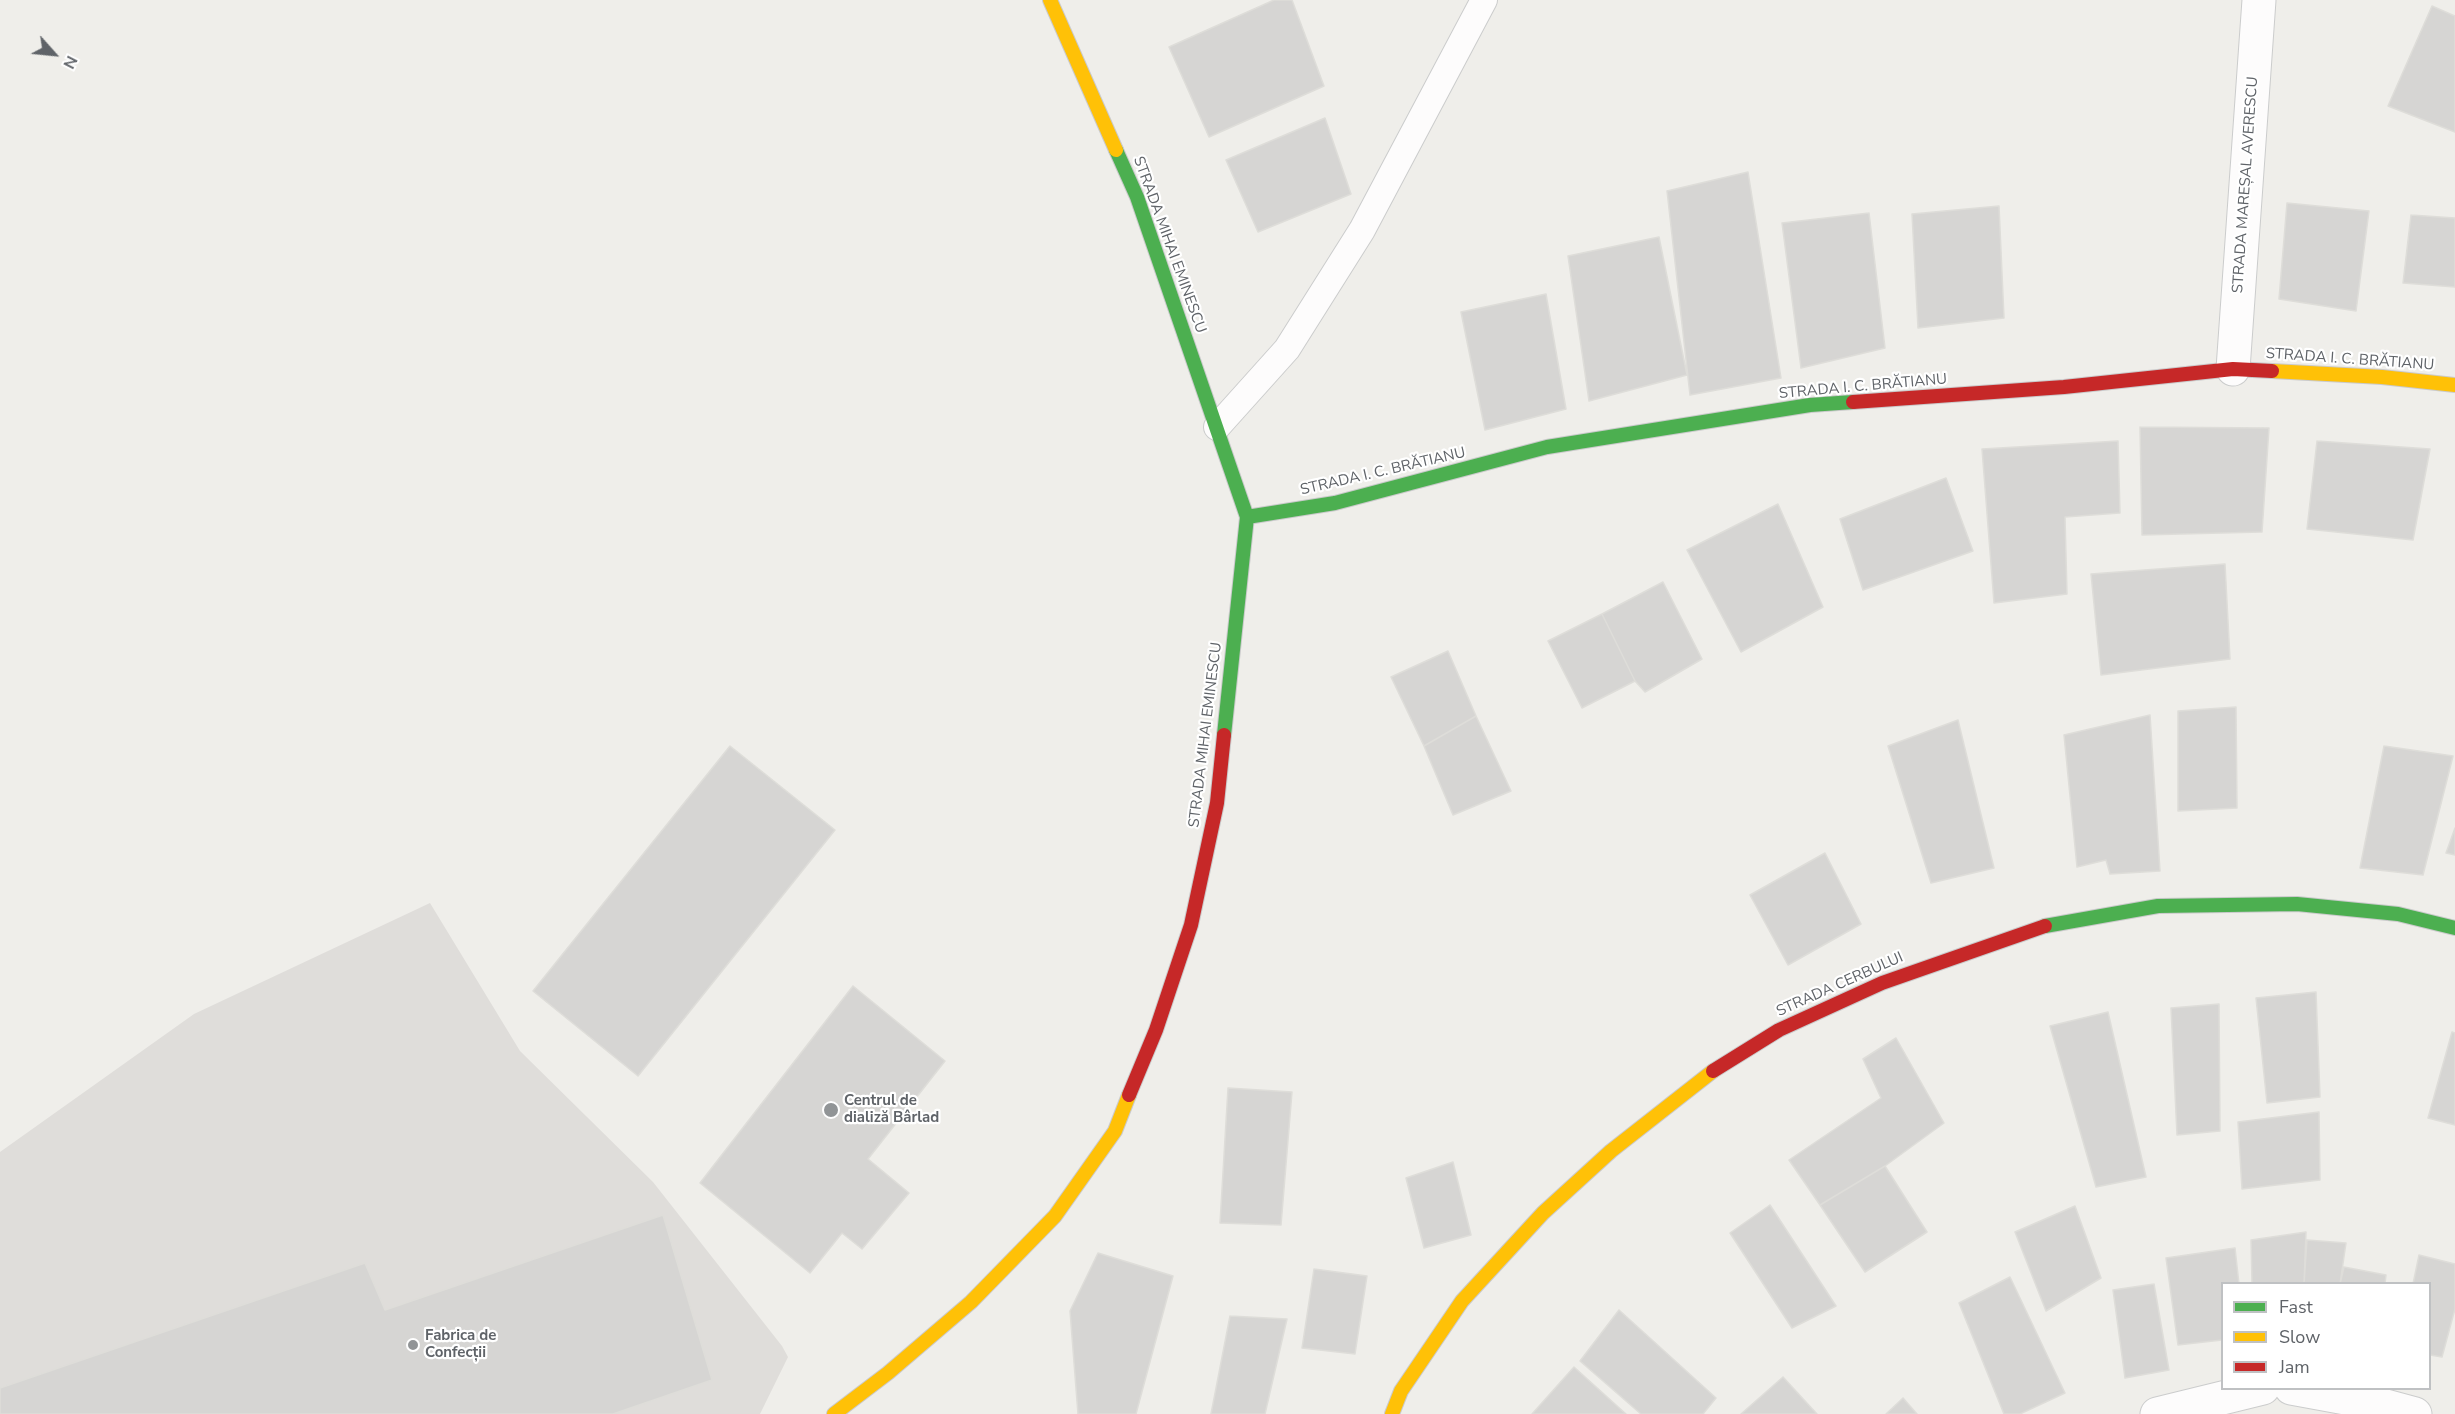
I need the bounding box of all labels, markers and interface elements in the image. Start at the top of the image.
north arrow [24,24,84,84]
text: N [58,52,83,72]
street label: STRADA MAREȘAL AVERESCU [2229,76,2263,294]
street label: STRADA MIHAI EMINESCU [1129,154,1209,336]
street label: STRADA I. C. BRĂTIANU [2265,345,2435,375]
street label: STRADA I. C. BRĂTIANU [1778,371,1948,403]
street label: STRADA I. C. BRĂTIANU [1299,444,1467,500]
street label: STRADA MIHAI EMINESCU [1186,641,1226,829]
street label: STRADA CERBULUI [1774,949,1906,1021]
place label: Centrul de dializă Bârlad [844,1092,939,1127]
marker: Centrul de dializă Bârlad [822,1101,840,1119]
legend [2221,1282,2431,1390]
text: Fast [2279,1295,2313,1319]
text: Slow [2279,1325,2320,1349]
place label: Fabrica de Confecții [425,1327,496,1362]
marker: Fabrica de Confecții [406,1338,420,1352]
text: Jam [2279,1355,2310,1379]

